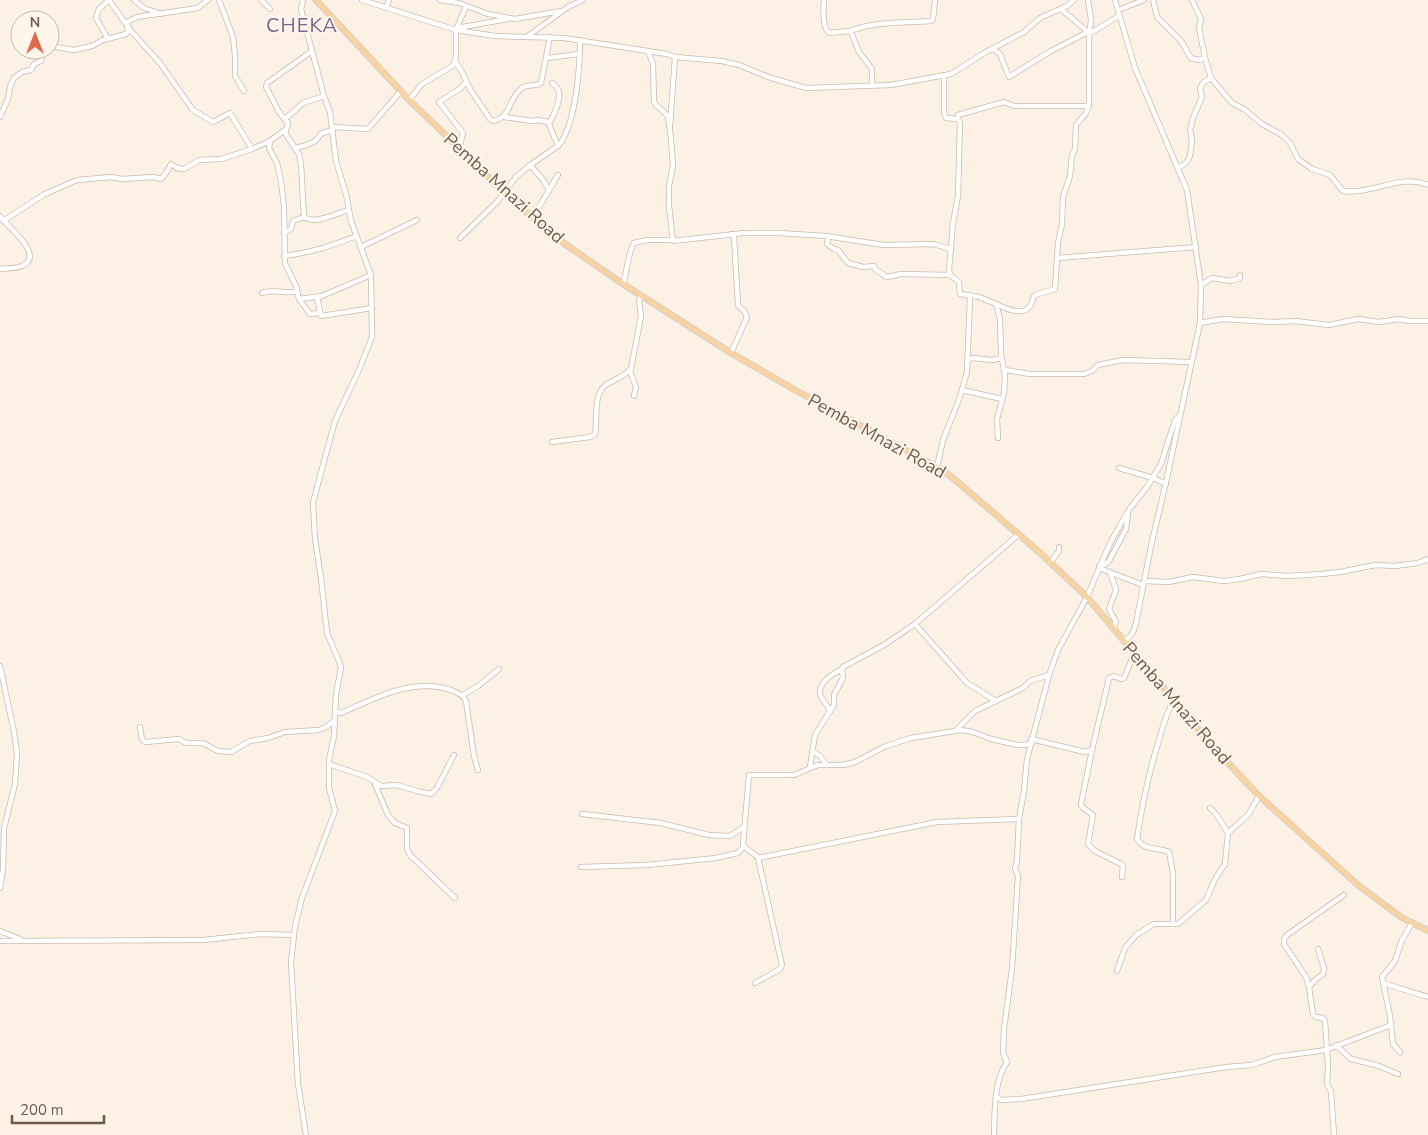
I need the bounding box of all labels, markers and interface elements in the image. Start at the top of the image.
north arrow [10,10,60,60]
district label: CHEKA [266,12,338,39]
text: N [30,13,40,32]
street label: Pemba Mnazi Road [438,127,570,249]
street label: Pemba Mnazi Road [803,388,951,484]
street label: Pemba Mnazi Road [1117,637,1237,769]
scale bar [12,1092,105,1124]
text: 200 m [20,1100,64,1120]

